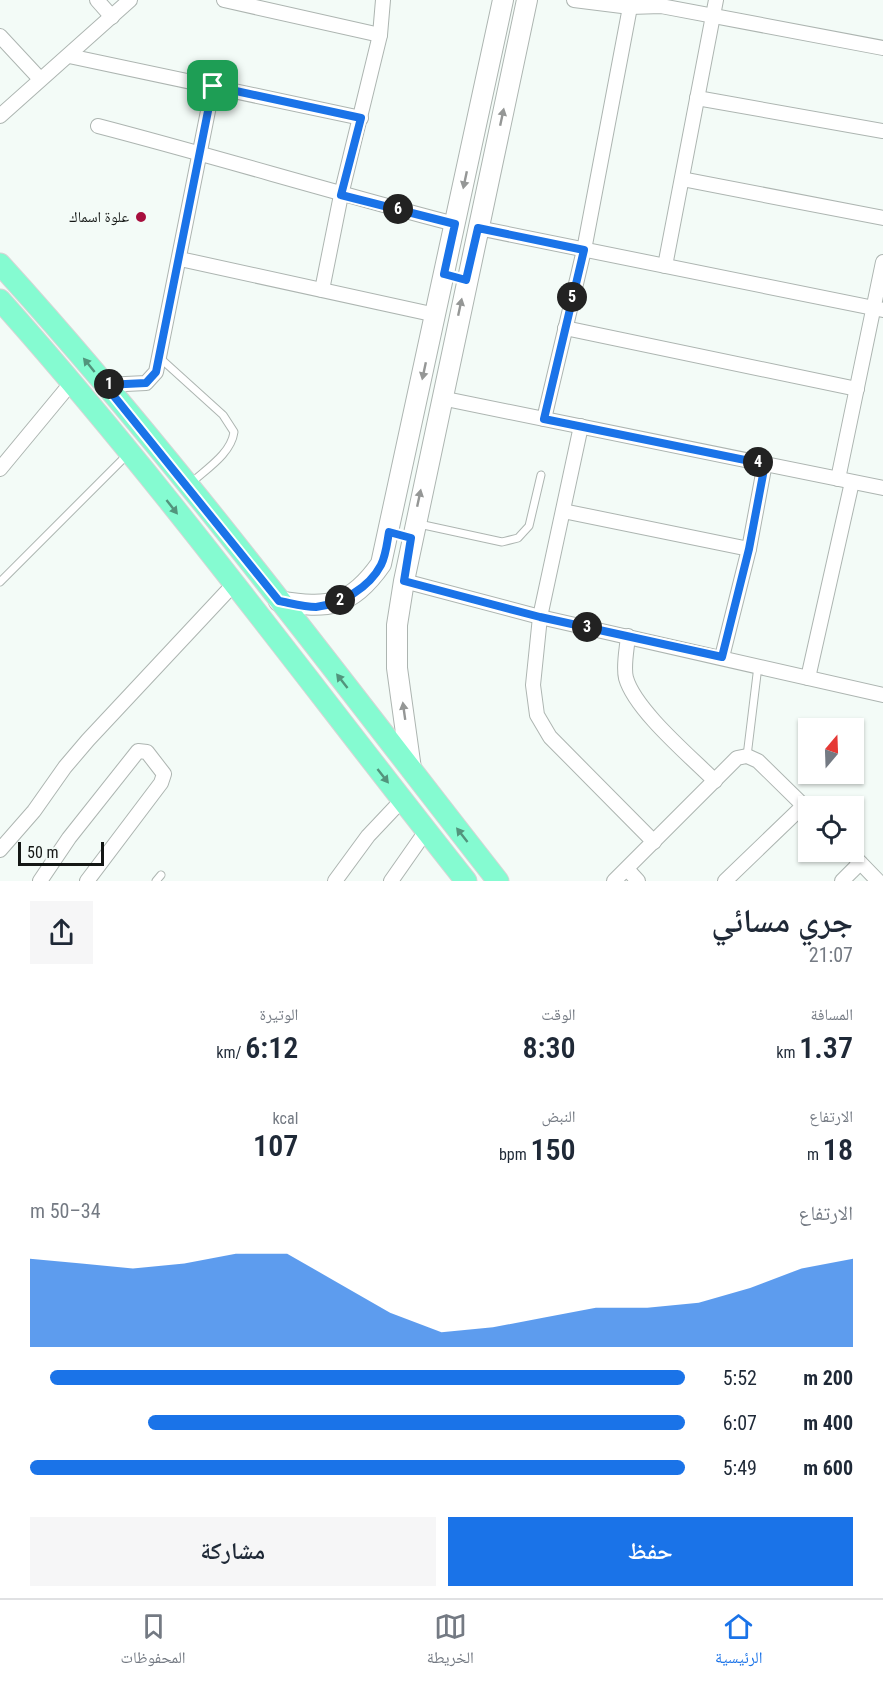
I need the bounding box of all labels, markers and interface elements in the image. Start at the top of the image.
pin [187,60,238,111]
icon: arrive [196,69,229,102]
one-way arrow [497,107,507,126]
one-way arrow [459,171,469,190]
pin: 6 [383,194,413,224]
text: 6 [394,199,402,218]
place label: علوة اسماك [69,208,129,226]
marker: علوة اسماك [134,210,148,224]
pin: 5 [557,282,587,312]
text: 5 [568,287,576,306]
one-way arrow [456,298,466,316]
one-way arrow [83,358,96,373]
one-way arrow [419,362,428,381]
pin: 1 [94,369,124,399]
text: 1 [105,374,113,393]
pin: 4 [743,447,773,477]
text: 4 [754,452,762,471]
one-way arrow [415,489,425,507]
one-way arrow [165,499,177,514]
pin: 2 [325,585,355,615]
text: 2 [336,590,344,609]
pin: 3 [572,612,602,642]
text: 3 [583,617,591,636]
one-way arrow [336,674,348,689]
one-way arrow [399,702,408,721]
north arrow [798,718,864,784]
map controls [798,718,864,862]
one-way arrow [376,768,389,784]
button: locate [798,796,864,862]
one-way arrow [455,827,468,843]
scale bar [18,839,104,866]
text: 50 m [27,843,59,862]
button: share [30,901,93,964]
text: جري مسائي [711,901,853,940]
text: 21:07 [809,943,853,967]
text: الوتيرة [259,1005,298,1024]
text: الوقت [541,1005,576,1024]
text: المسافة [811,1005,853,1024]
text: 6:12 [245,1030,298,1065]
text: 8:30 [522,1030,576,1065]
text: 1.37 [799,1030,853,1065]
text: /km [216,1043,245,1062]
text: km [776,1043,799,1062]
text: النبض [542,1107,576,1126]
text: الارتفاع [809,1107,853,1126]
text: kcal [273,1109,298,1128]
text: 107 [253,1128,298,1163]
text: 150 [530,1132,576,1167]
text: 18 [823,1132,853,1167]
text: bpm [499,1145,530,1164]
text: m [807,1145,823,1164]
text: 34–50 m [30,1199,101,1223]
text: الارتفاع [798,1201,853,1225]
text: 5:52 [723,1366,757,1390]
text: 200 m [803,1366,853,1390]
text: 6:07 [723,1411,757,1435]
text: 400 m [803,1411,853,1435]
text: 5:49 [723,1456,757,1480]
text: 600 m [803,1456,853,1480]
button: مشاركة [30,1517,436,1586]
button: حفظ [448,1517,853,1586]
tab: المحفوظات [121,1610,186,1673]
tab: الخريطة [427,1610,474,1673]
tab: الرئيسية [715,1610,762,1673]

